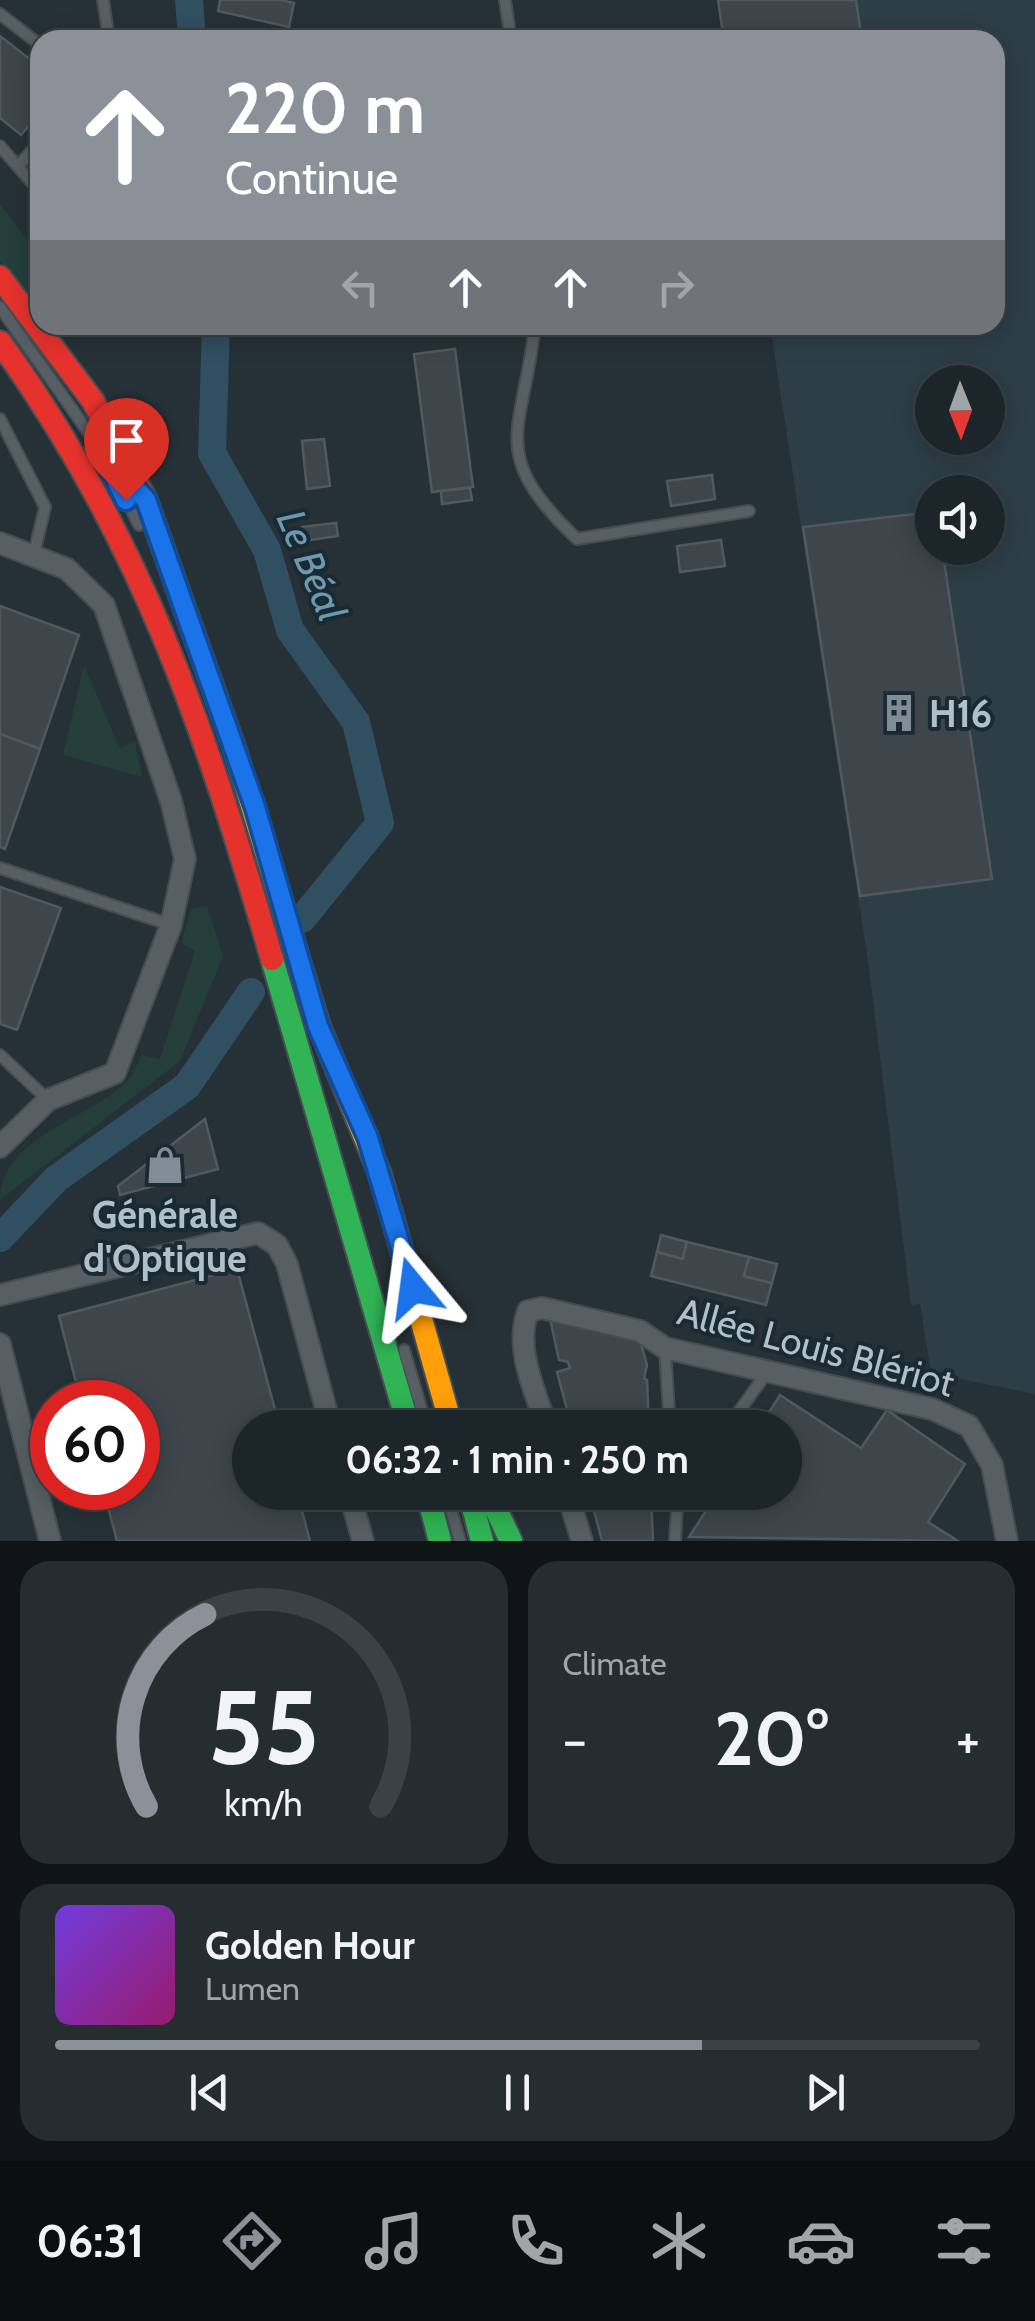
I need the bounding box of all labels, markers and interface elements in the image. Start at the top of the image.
text: 220 m [225,65,425,151]
icon: ahead [60,70,190,200]
text: Continue [225,151,398,205]
icon: left [333,260,388,315]
icon: ahead [438,260,493,315]
icon: ahead [543,260,598,315]
icon: right [648,260,703,315]
north arrow [915,365,1005,455]
map controls [915,365,1005,565]
pin [84,398,169,501]
icon: arrive [99,413,154,468]
button: sound [915,475,1005,565]
water label: Le Béal [267,502,358,629]
place label: H16 [929,690,992,737]
building icon: H16 [878,692,920,734]
shop icon: Générale d'Optique [144,1144,186,1186]
place label: Générale d'Optique [83,1191,247,1282]
position arrow [361,1236,465,1340]
street label: Allée Louis Blériot [673,1288,960,1407]
speed limit sign: 60 [30,1380,160,1510]
text: 06:32 · 1 min · 250 m [345,1436,689,1483]
text: Climate [563,1644,667,1683]
text: 55 [208,1664,320,1790]
text: 20° [714,1693,828,1784]
text: − [563,1706,587,1773]
text: + [956,1706,980,1773]
text: km/h [225,1782,303,1825]
text: Golden Hour [205,1922,415,1969]
text: Lumen [205,1969,300,2008]
icon: previous [182,2065,237,2120]
icon: pause [490,2065,545,2120]
icon: next [798,2065,853,2120]
icon: directions [217,2206,287,2276]
icon: music [359,2206,429,2276]
icon: phone [501,2206,571,2276]
icon: climate [644,2206,714,2276]
icon: car [786,2206,856,2276]
icon: filters [929,2206,999,2276]
text: 06:31 [36,2214,144,2268]

